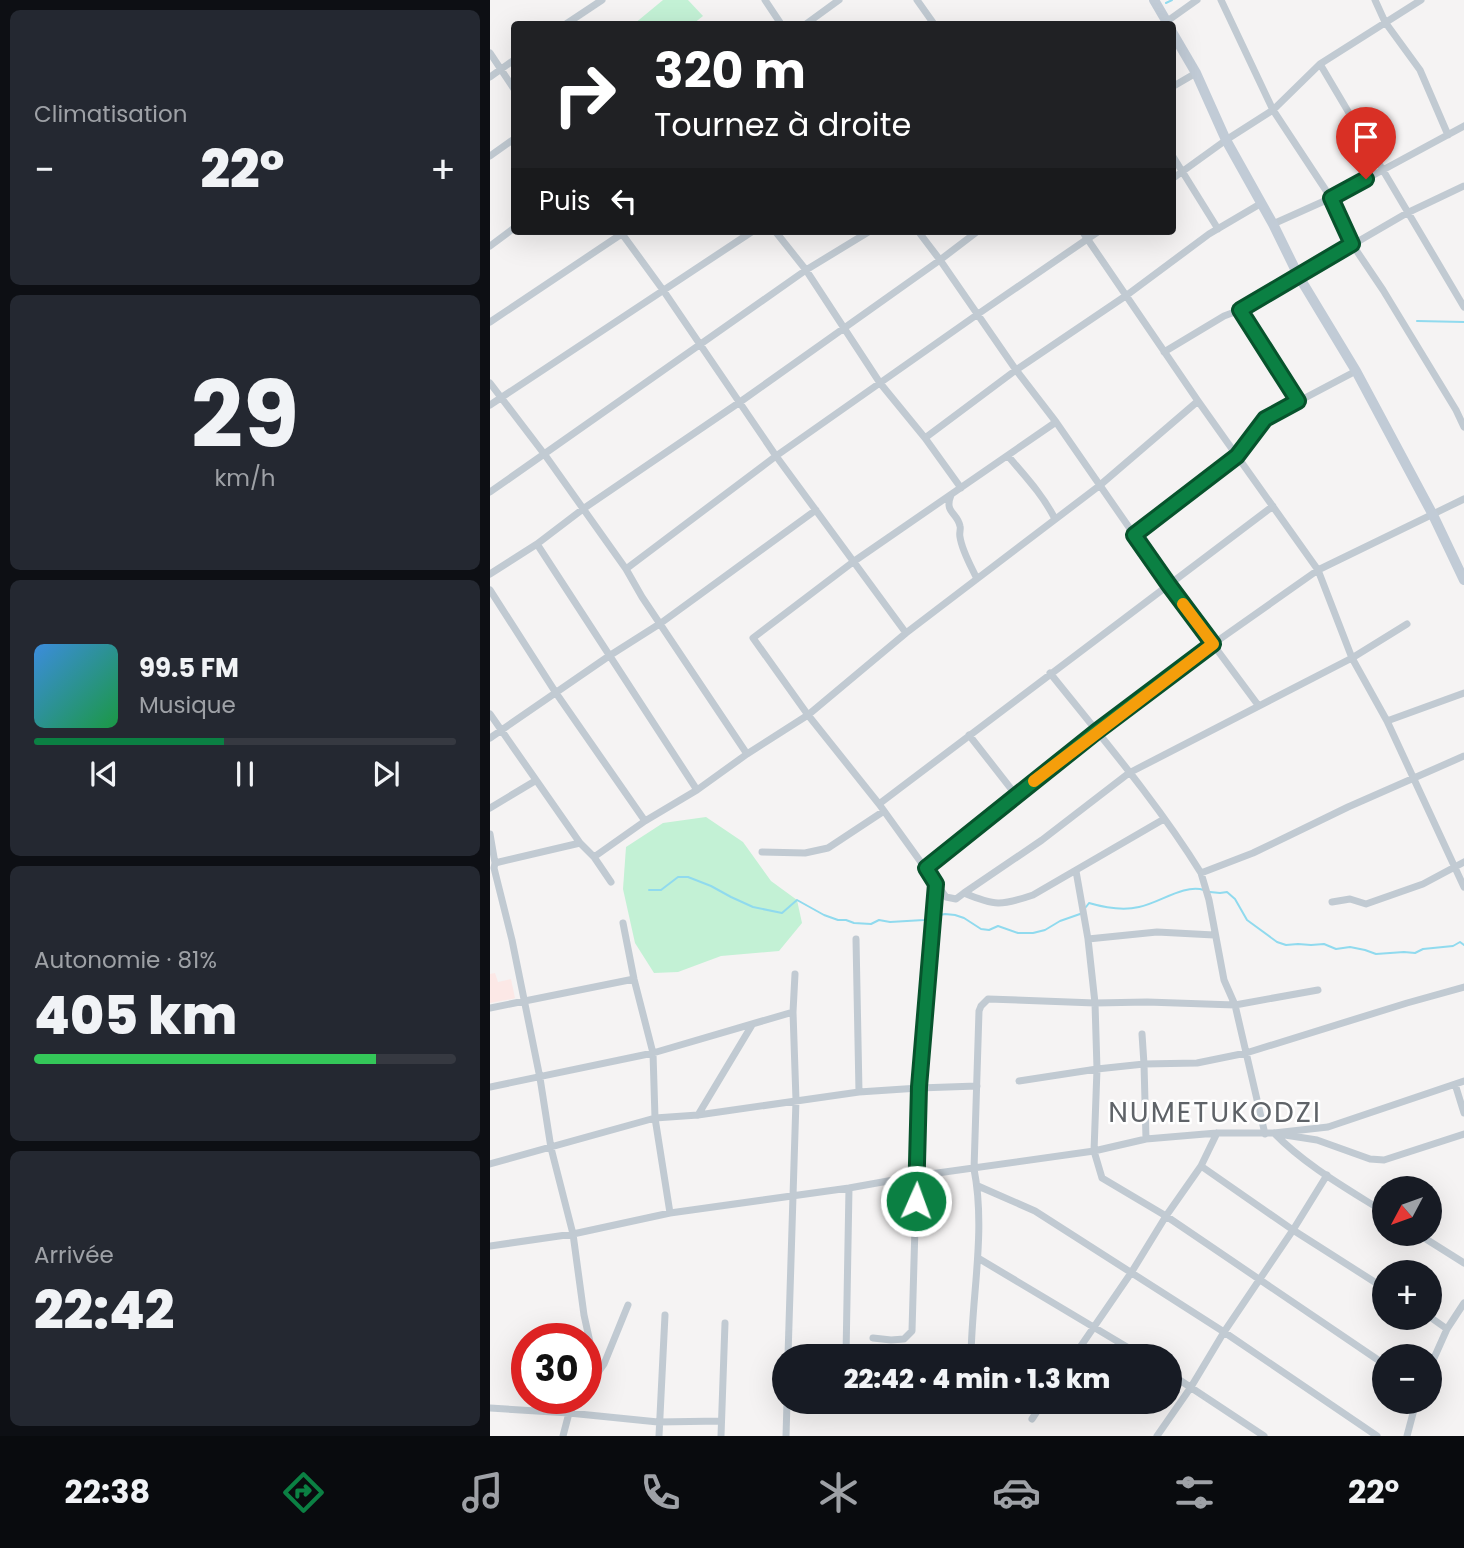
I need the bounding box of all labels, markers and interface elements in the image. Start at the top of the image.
text: 320 m [654,37,806,105]
icon: right [539,49,630,140]
text: Climatisation [34,98,187,130]
text: Tournez à droite [654,102,911,147]
pin [1336,107,1396,179]
icon: arrive [1347,118,1385,156]
text: 22° [200,133,285,206]
text: − [34,143,55,196]
text: + [430,143,456,196]
icon: left [605,182,643,220]
text: Puis [539,183,591,219]
text: 29 [191,351,299,479]
text: km/h [214,462,276,494]
text: 99.5 FM [139,650,239,686]
text: Musique [139,689,236,721]
icon: previous [85,755,123,793]
icon: pause [226,755,264,793]
icon: next [367,755,405,793]
text: Autonomie · 81% [34,944,217,976]
text: 405 km [34,979,237,1052]
district label: NUMETUKODZI [1108,1093,1322,1132]
position arrow [879,1164,953,1238]
north arrow [1372,1176,1442,1246]
map controls [1372,1176,1442,1414]
text: Arrivée [34,1239,114,1271]
button: + [1372,1260,1442,1330]
text: 22:42 [34,1274,174,1347]
speed limit sign: 30 [511,1323,602,1414]
button: − [1372,1344,1442,1414]
text: 22:42 · 4 min · 1.3 km [844,1361,1110,1397]
icon: directions [279,1468,328,1517]
icon: music [458,1468,507,1517]
icon: phone [636,1468,685,1517]
icon: climate [814,1468,863,1517]
icon: car [992,1468,1041,1517]
icon: filters [1170,1468,1219,1517]
text: 22:38 [65,1469,150,1514]
text: 22° [1348,1469,1399,1514]

